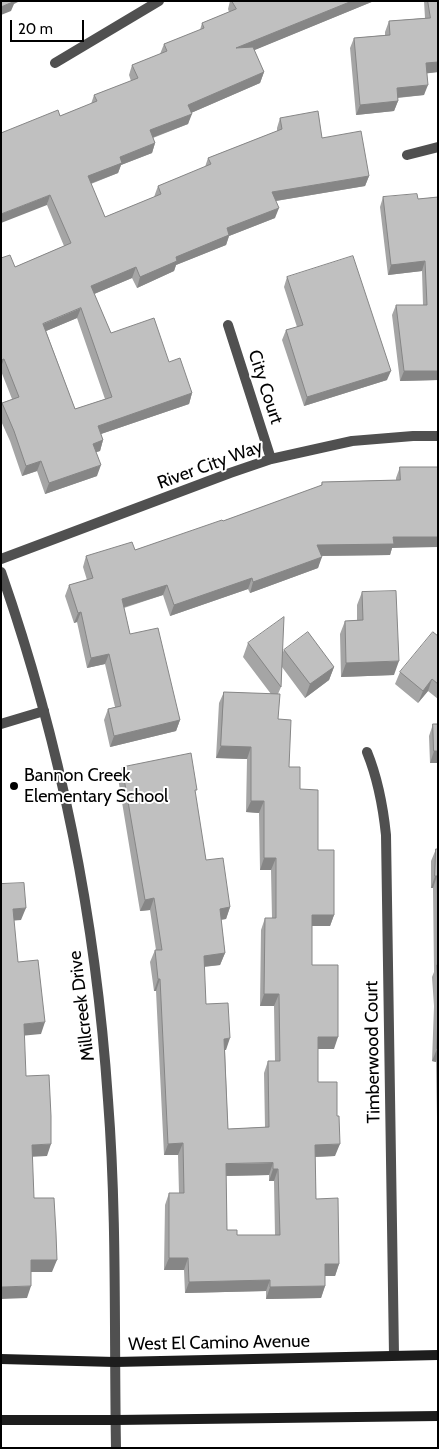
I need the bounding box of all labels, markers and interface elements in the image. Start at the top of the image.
scale bar [12,10,86,42]
text: 20 m [18,20,53,38]
street label: City Court [243,347,287,427]
street label: River City Way [154,436,266,494]
place label: Bannon Creek Elementary School [24,765,168,808]
marker: Bannon Creek Elementary School [8,780,20,792]
street label: Millcreek Drive [65,949,99,1063]
street label: Timberwood Court [361,980,385,1124]
street label: West El Camino Avenue [128,1331,310,1355]

